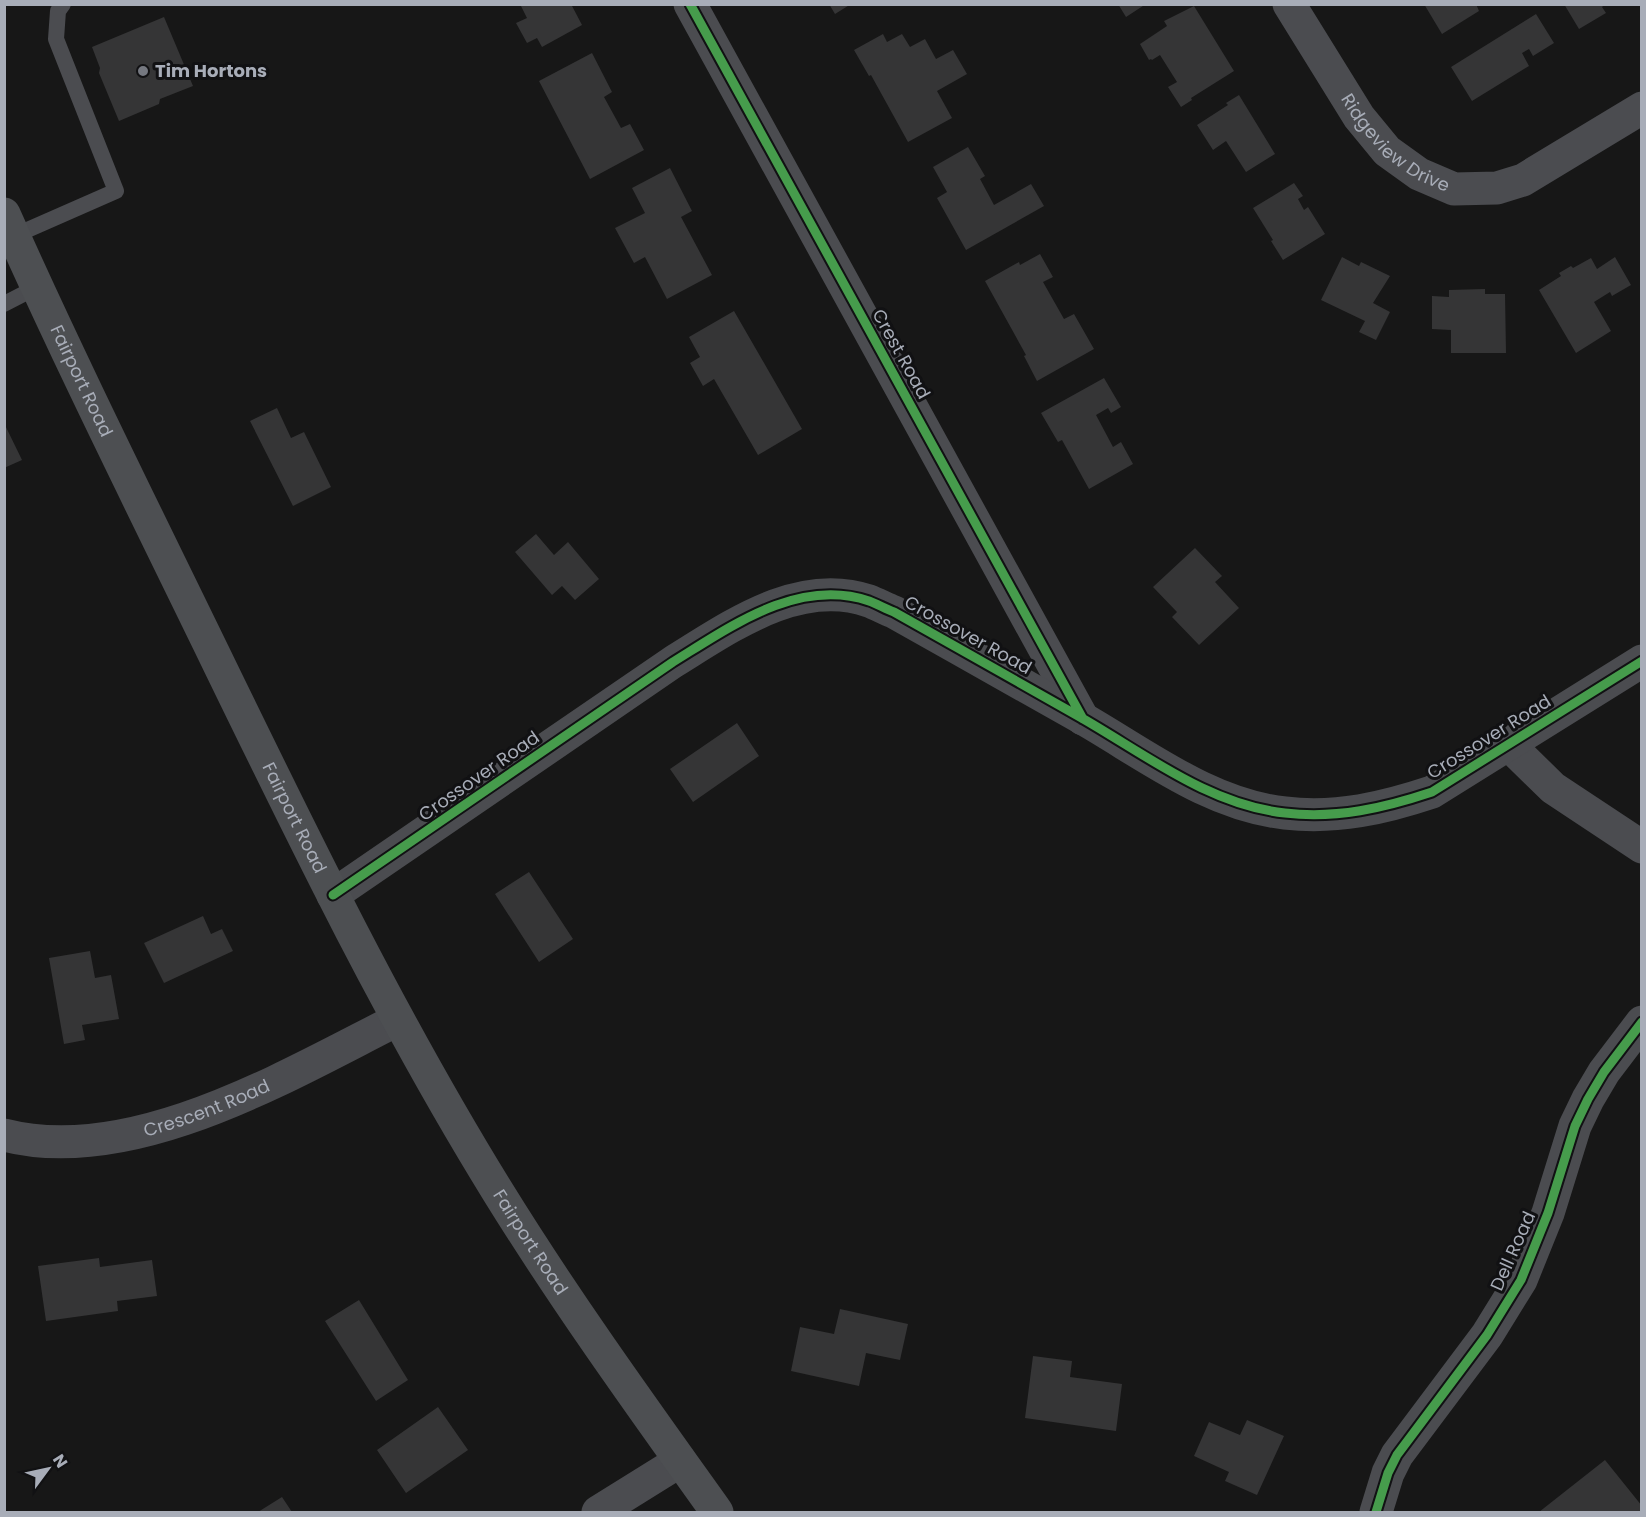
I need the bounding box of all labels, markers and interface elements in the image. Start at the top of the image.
place label: Tim Hortons [155,58,267,83]
marker: Tim Hortons [136,64,150,78]
street label: Ridgeview Drive [1335,88,1454,198]
street label: Crest Road [866,304,936,403]
street label: Fairport Road [45,321,119,441]
street label: Crossover Road [900,589,1036,680]
street label: Crossover Road [1422,688,1556,785]
street label: Crossover Road [413,725,544,827]
street label: Fairport Road [257,758,333,877]
street label: Crescent Road [141,1073,274,1143]
street label: Fairport Road [487,1185,574,1300]
street label: Dell Road [1484,1207,1541,1294]
north arrow [18,1439,78,1499]
text: N [47,1450,73,1472]

